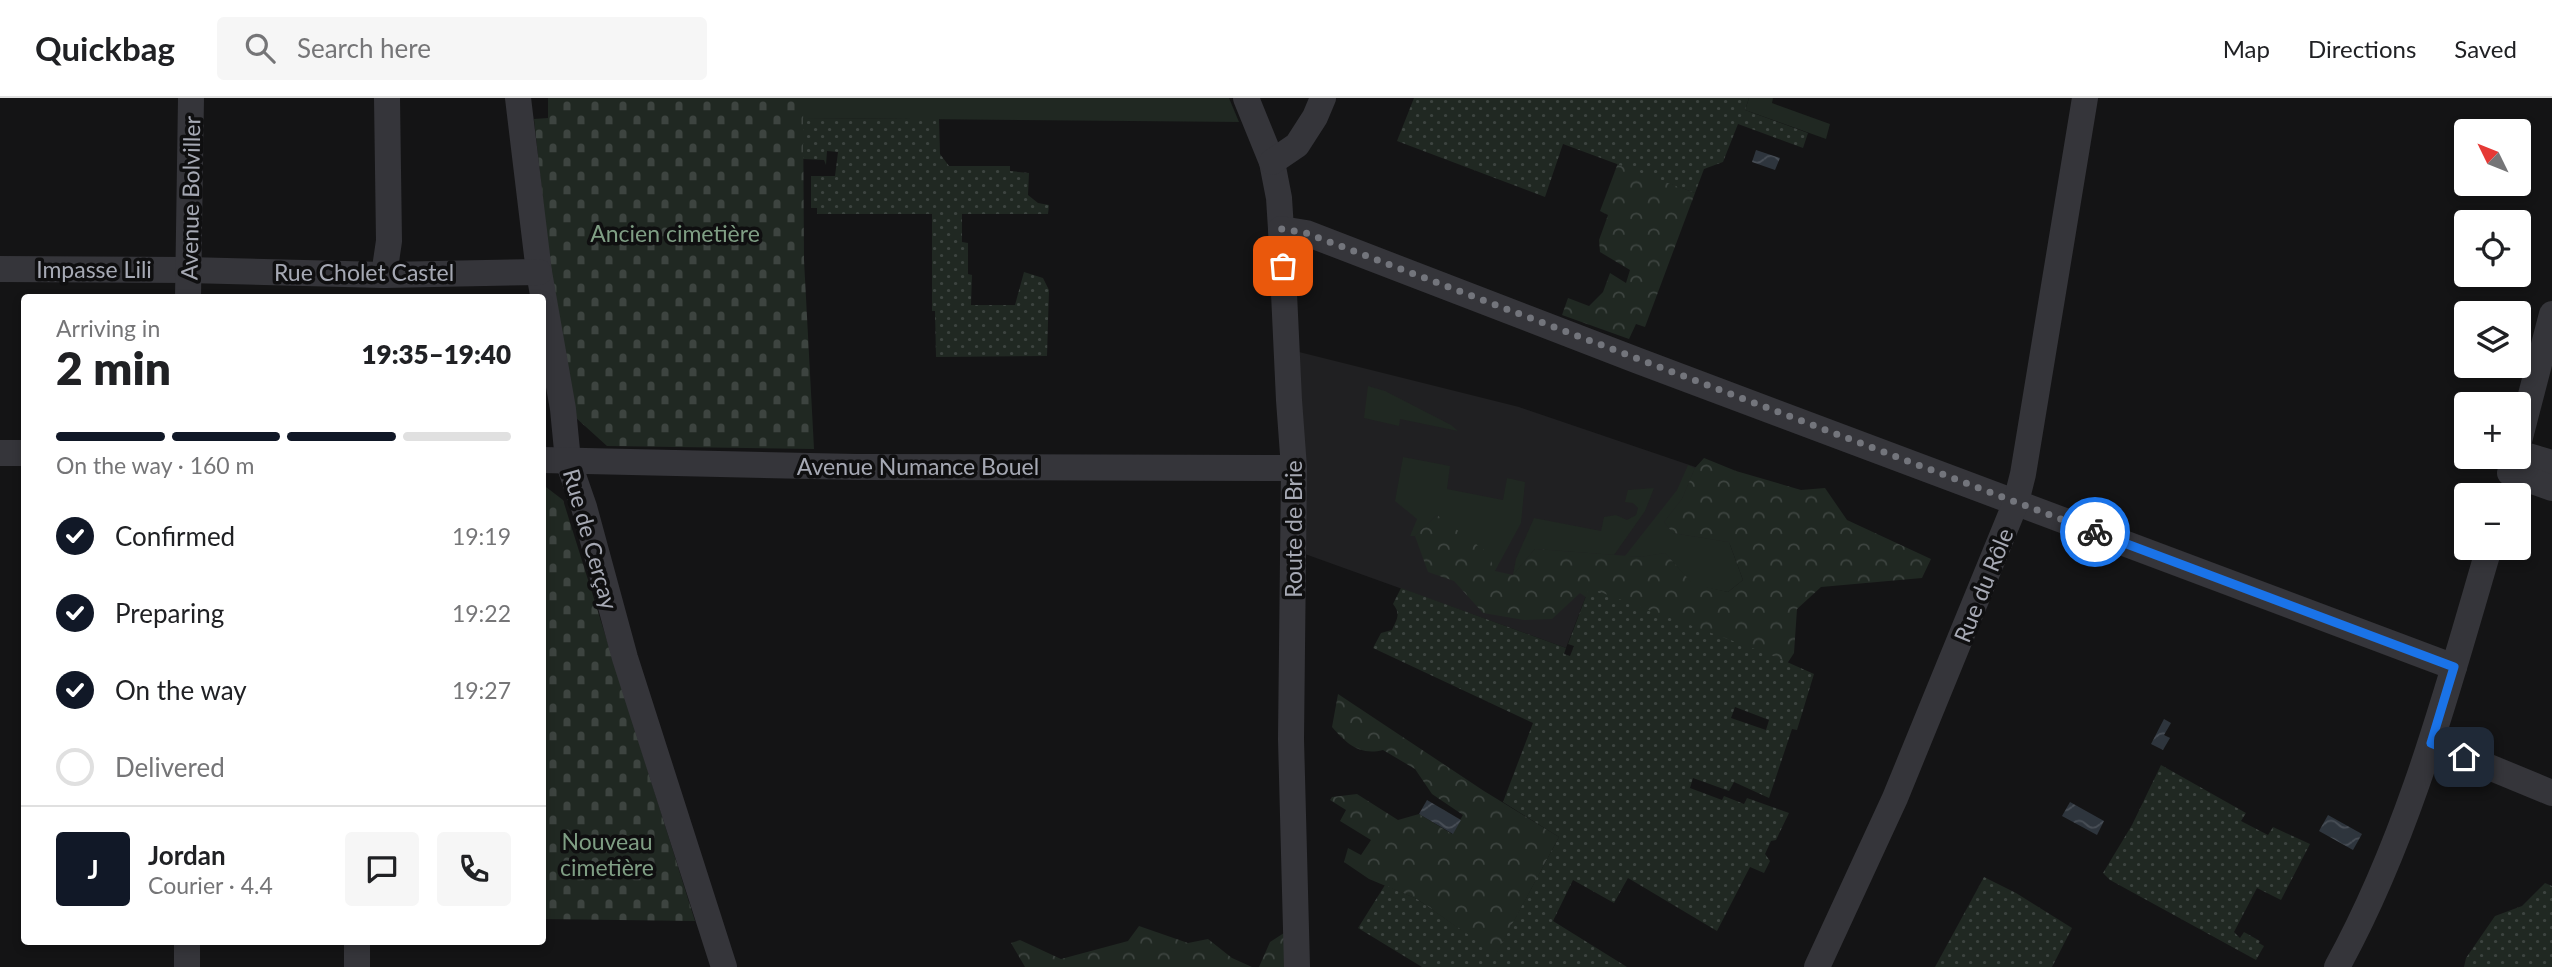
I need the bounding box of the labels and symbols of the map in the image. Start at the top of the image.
street label: Avenue Bolviller [175,115,205,280]
north arrow [2454,119,2530,196]
park label: Ancien cimetière [590,219,760,247]
pin [1253,236,1313,296]
street label: Impasse Lili [36,255,152,283]
street label: Rue Cholet Castel [274,258,454,286]
street label: Avenue Numance Bouel [797,452,1039,480]
street label: Route de Brie [1279,460,1307,598]
street label: Rue de Cerçay [558,466,624,613]
courier [2060,497,2130,567]
street label: Rue du Rôle [1947,524,2019,646]
pin [2434,727,2494,787]
park label: Nouveau cimetière [560,827,654,881]

